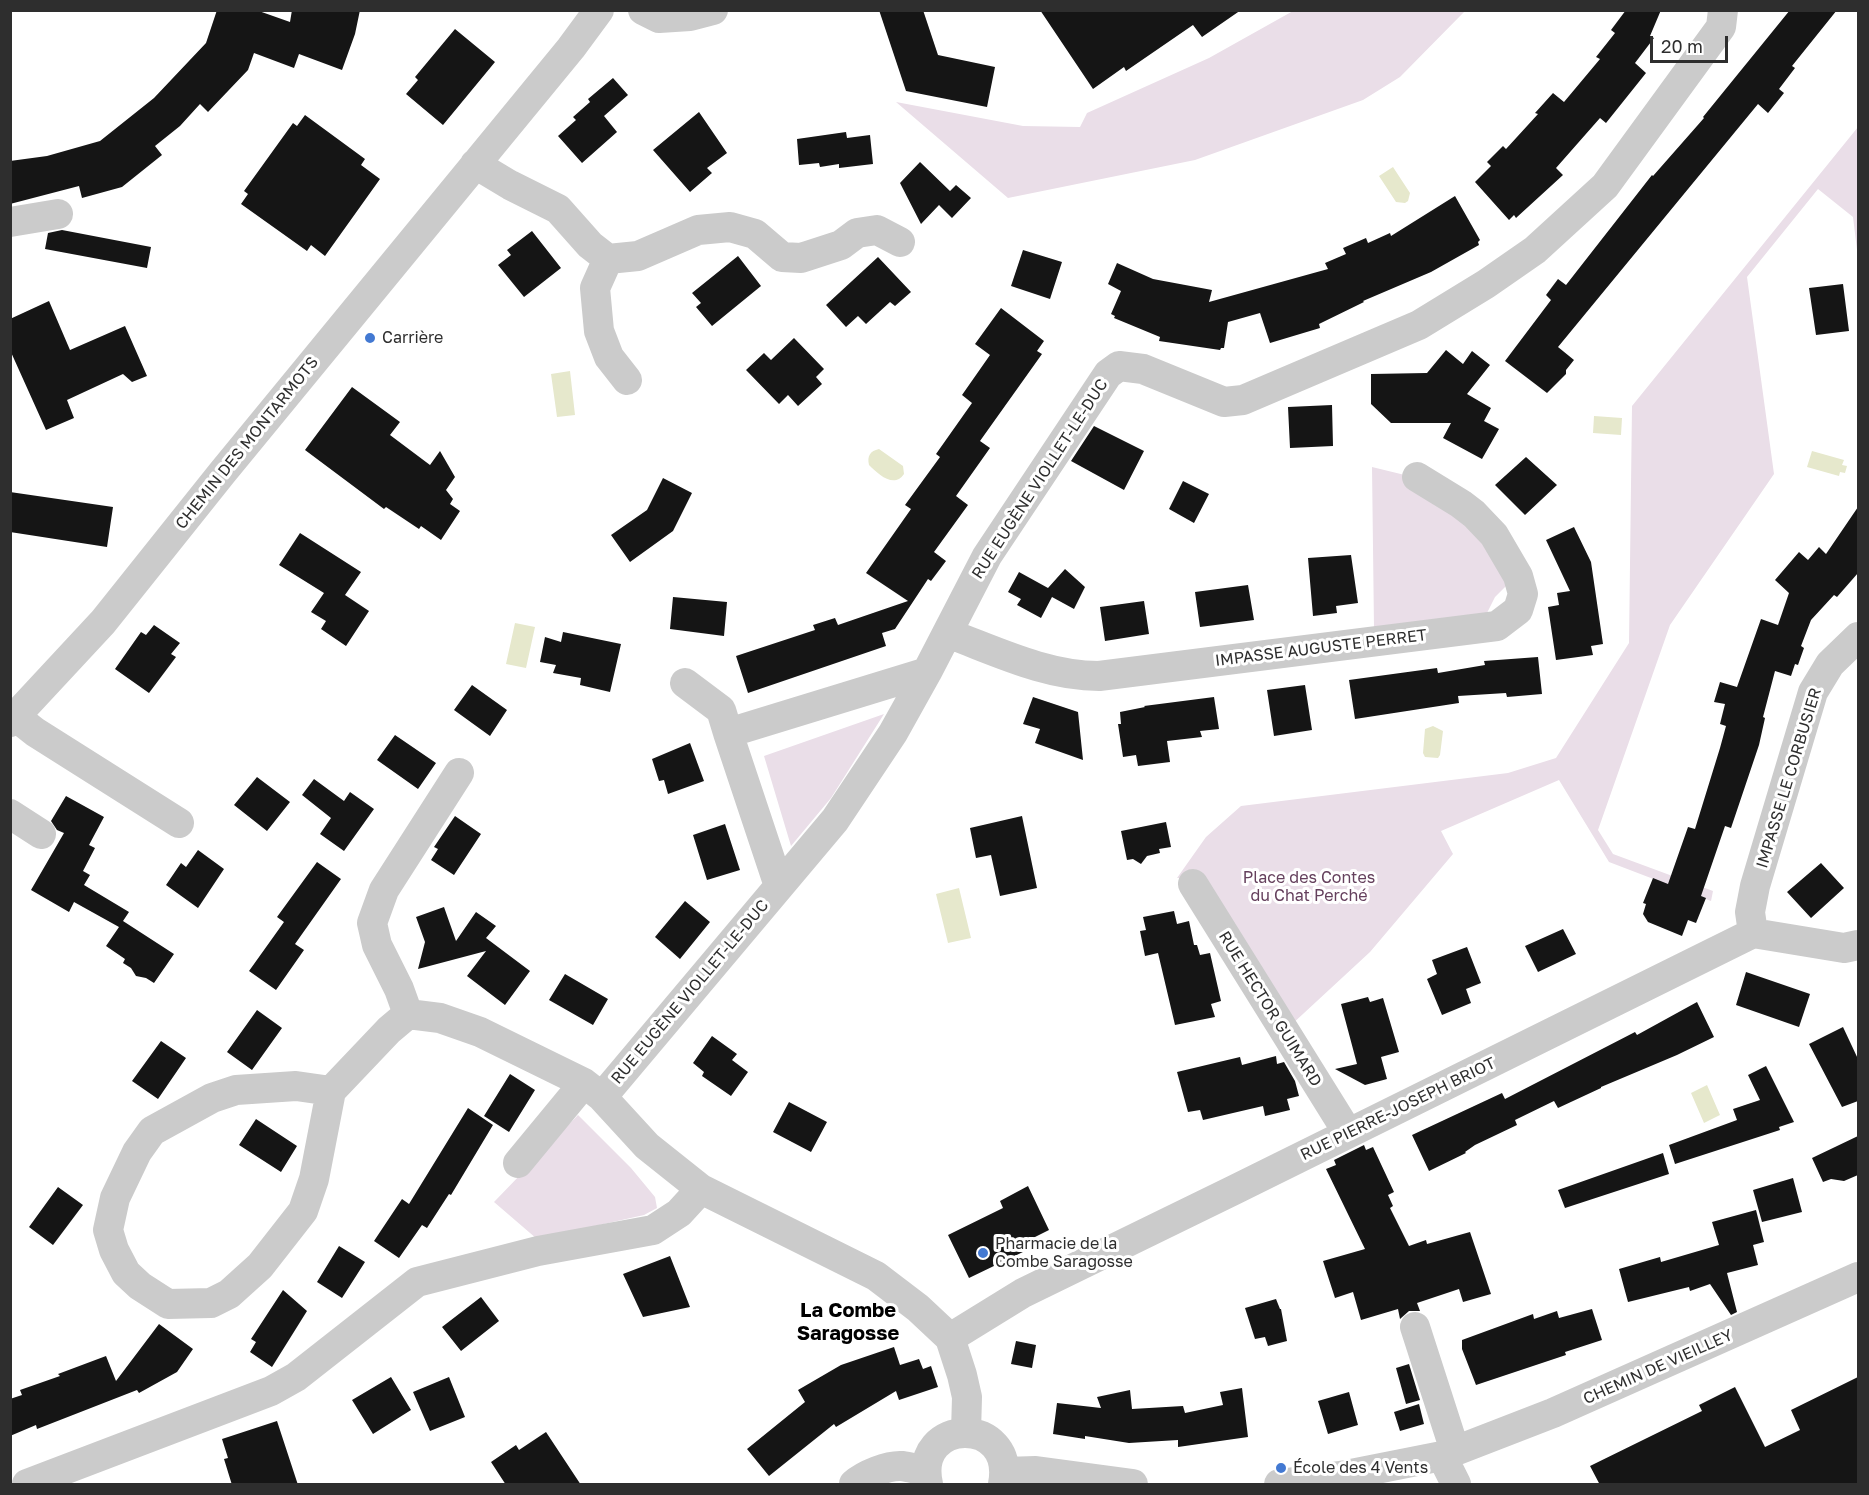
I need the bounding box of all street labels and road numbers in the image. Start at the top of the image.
street label: CHEMIN DES MONTARMOTS [172,353,322,533]
street label: RUE EUGÈNE VIOLLET-LE-DUC [968,375,1112,583]
street label: IMPASSE AUGUSTE PERRET [1214,625,1428,671]
street label: IMPASSE LE CORBUSIER [1752,686,1826,870]
street label: RUE EUGÈNE VIOLLET-LE-DUC [607,896,773,1088]
street label: RUE HECTOR GUIMARD [1214,928,1326,1090]
street label: RUE PIERRE-JOSEPH BRIOT [1297,1053,1499,1165]
street label: CHEMIN DE VIEILLEY [1580,1325,1736,1409]

